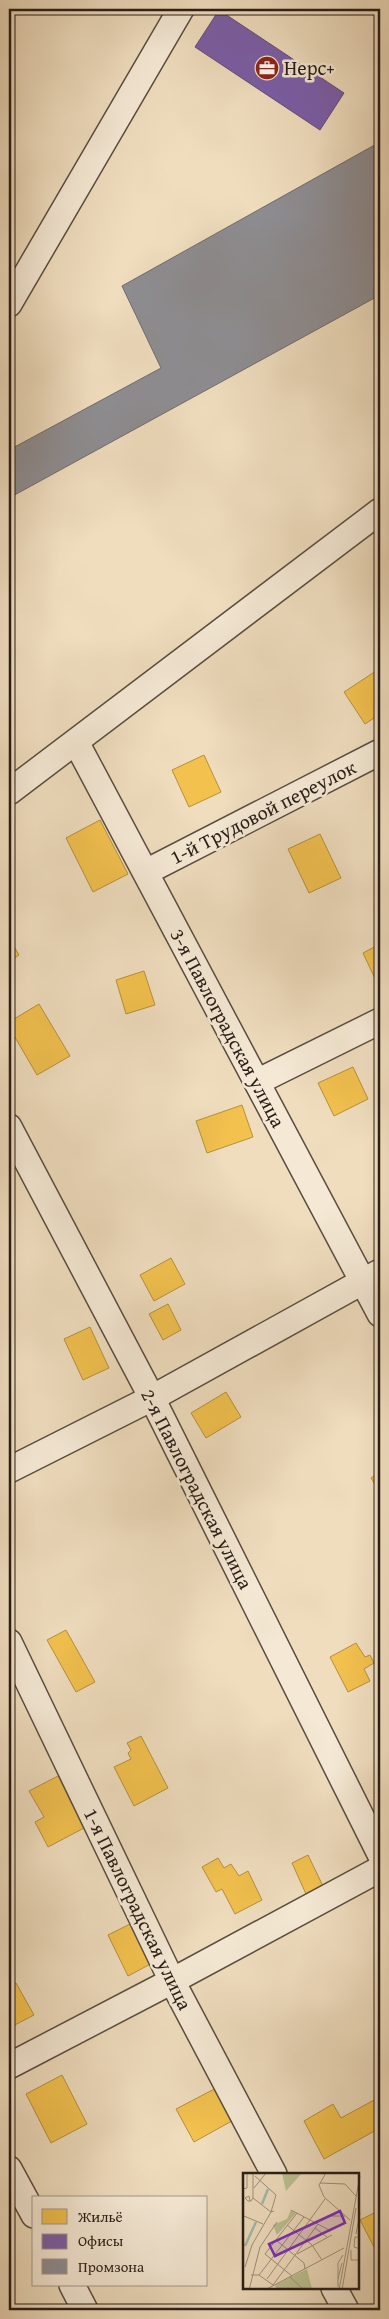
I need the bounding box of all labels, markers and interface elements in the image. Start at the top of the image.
place label: Нерс+ [284,53,335,82]
office icon: Нерс+ [254,55,280,81]
street label: 1-й Трудовой переулок [165,752,361,871]
street label: 3-я Павлоградская улица [164,923,293,1133]
street label: 2-я Павлоградская улица [134,1384,261,1594]
street label: 1-я Павлоградская улица [77,1803,200,2015]
inset map [243,2173,359,2289]
legend [32,2196,208,2286]
text: Жильё [77,2206,123,2227]
text: Офисы [78,2230,124,2251]
text: Промзона [78,2256,145,2277]

